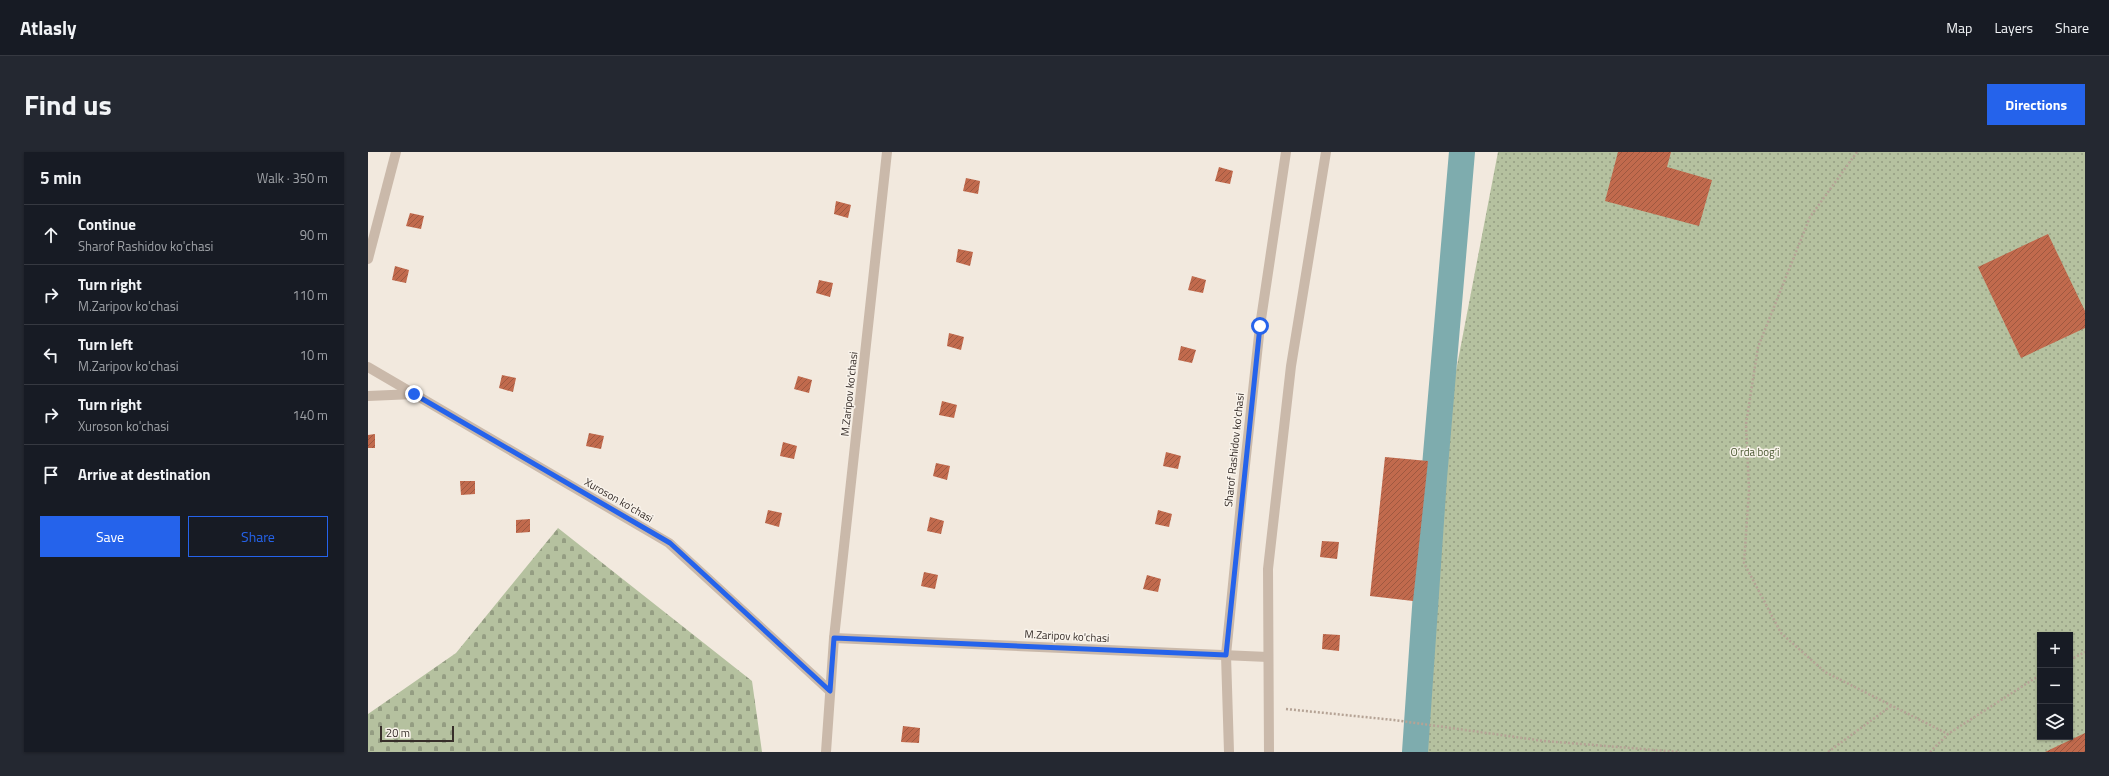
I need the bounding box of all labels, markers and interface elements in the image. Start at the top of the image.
text: Atlasly [20,13,77,42]
text: Map [1946,17,1972,38]
text: Layers [1994,17,2033,38]
text: Share [2055,17,2089,38]
text: Find us [24,83,112,126]
button: Directions [1987,84,2085,125]
text: 5 min [40,165,81,191]
text: Walk · 350 m [257,168,328,188]
text: Continue [78,213,136,236]
icon: ahead [40,224,62,246]
text: 90 m [300,225,328,245]
text: Sharof Rashidov ko'chasi [78,236,213,256]
text: Turn right [78,273,142,296]
icon: right [40,284,62,306]
text: 110 m [292,285,328,305]
text: M.Zaripov ko'chasi [78,296,179,316]
route start [1251,317,1269,335]
text: Turn left [78,333,133,356]
icon: left [40,344,62,366]
text: 10 m [300,345,328,365]
street label: M.Zaripov ko'chasi [837,351,861,437]
text: M.Zaripov ko'chasi [78,356,179,376]
route end [405,385,423,403]
street label: Sharof Rashidov ko'chasi [1220,392,1248,508]
text: Turn right [78,393,142,416]
icon: right [40,404,62,426]
text: 140 m [292,405,328,425]
text: Xuroson ko'chasi [78,416,169,436]
park label: O’rda bog’i [1730,444,1780,460]
text: Arrive at destination [78,463,211,486]
icon: arrive [40,464,62,486]
street label: Xuroson ko'chasi [582,474,656,526]
button: Save [40,516,180,557]
button: Share [188,516,328,557]
street label: M.Zaripov ko'chasi [1024,626,1110,646]
map controls [2037,632,2073,740]
button: + [2037,632,2073,668]
button: − [2037,668,2073,704]
button: layers [2037,704,2073,740]
scale bar [380,724,454,743]
text: 20 m [386,725,410,741]

